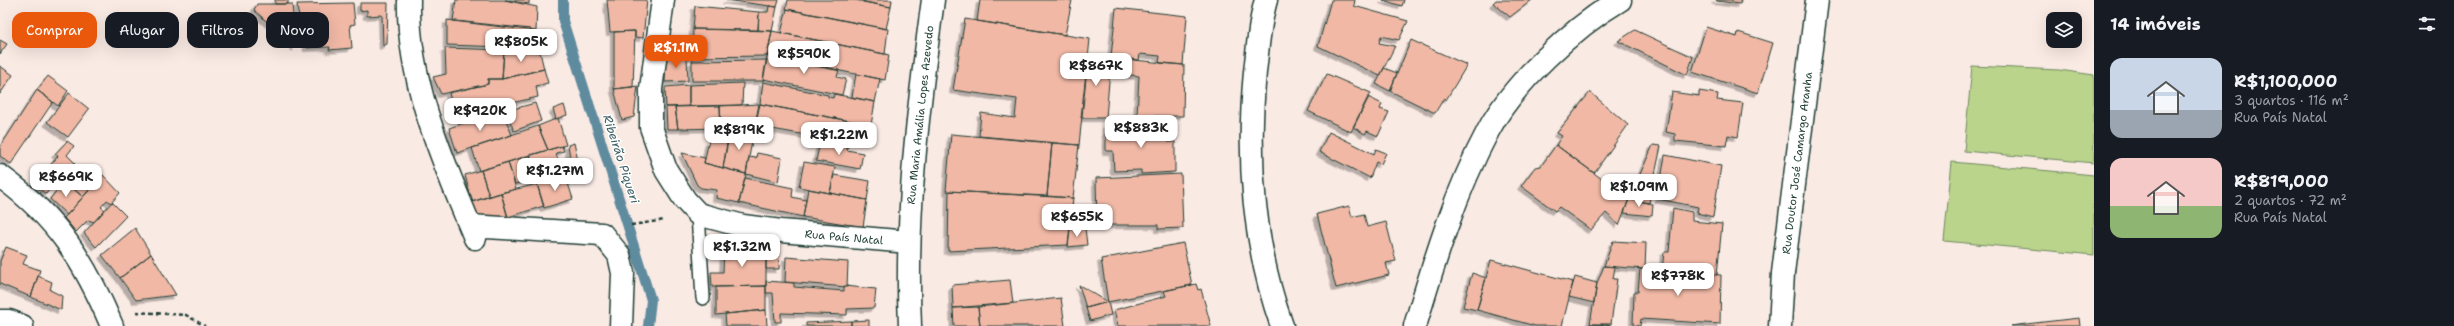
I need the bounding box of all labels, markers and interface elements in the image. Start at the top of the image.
chip: Comprar [12,12,97,48]
chip: Alugar [105,12,179,48]
chip: Filtros [187,12,258,48]
chip: Novo [266,12,329,48]
map controls [2046,12,2082,48]
button: layers [2046,12,2082,48]
text: 14 imóveis [2110,13,2201,35]
icon: filters [2416,13,2438,35]
street label: Rua Maria Amália Lopes Azevedo [904,24,937,205]
pin: R$805K [488,29,554,63]
text: R$805K [494,33,548,50]
pin: R$1.1M [643,35,709,69]
text: R$1.1M [653,39,699,56]
pin: R$590K [771,41,837,75]
text: R$590K [777,45,831,62]
pin: R$867K [1063,53,1129,87]
text: R$867K [1069,57,1123,74]
text: R$1,100,000 [2234,70,2337,92]
street label: Rua Doutor José Camargo Aranha [1779,71,1816,255]
icon: home [2142,74,2190,122]
text: 3 quartos · 116 m² [2234,92,2349,109]
pin: R$920K [447,98,513,132]
text: R$920K [453,102,507,119]
text: Rua País Natal [2234,109,2327,126]
water label: Ribeirão Piqueri [599,113,643,206]
pin: R$883K [1108,115,1174,149]
pin: R$819K [706,117,772,151]
text: R$883K [1114,119,1168,136]
text: R$819K [713,121,765,138]
pin: R$1.22M [802,122,876,156]
text: R$1.22M [810,126,868,143]
pin: R$1.27M [518,158,592,192]
text: R$1.27M [526,162,584,179]
pin: R$669K [33,164,99,198]
text: R$669K [39,168,93,185]
text: R$819,000 [2234,170,2329,192]
pin: R$1.09M [1602,174,1676,208]
icon: home [2142,174,2190,222]
text: R$1.09M [1610,178,1668,195]
text: 2 quartos · 72 m² [2234,192,2347,209]
pin: R$655K [1044,204,1110,238]
text: R$655K [1051,208,1103,225]
text: Rua País Natal [2234,209,2327,226]
street label: Rua País Natal [804,227,884,248]
pin: R$1.32M [705,234,779,268]
text: R$1.32M [713,238,771,255]
pin: R$778K [1645,263,1711,297]
text: R$778K [1651,267,1705,284]

